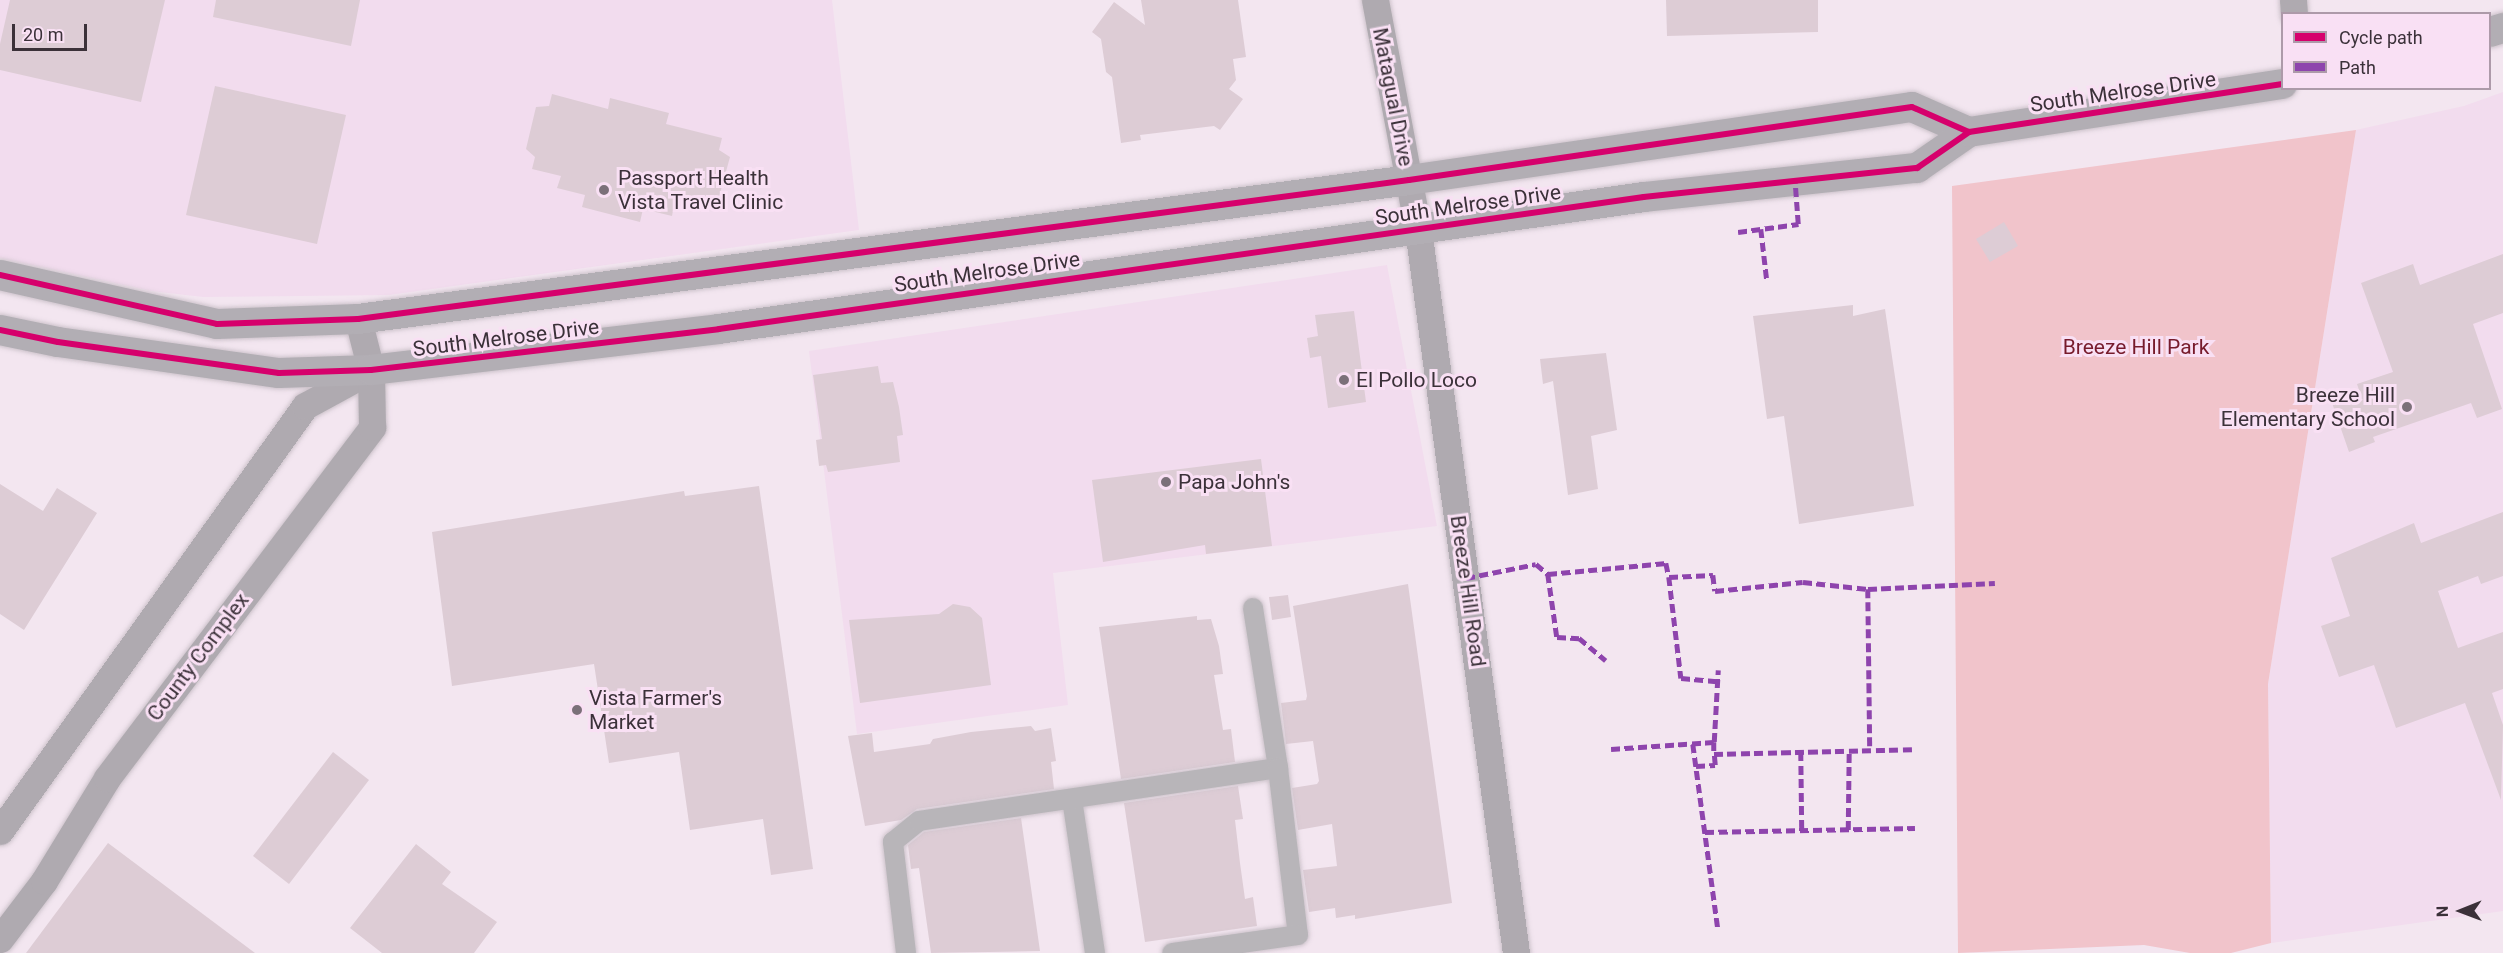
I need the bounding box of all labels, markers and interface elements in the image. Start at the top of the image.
scale bar [15,12,90,50]
legend [2281,12,2491,90]
text: 20 m [23,24,63,45]
street label: Matagual Drive [1367,26,1419,168]
text: Cycle path [2339,27,2423,48]
text: Path [2339,57,2376,78]
street label: South Melrose Drive [2028,66,2218,118]
place label: Passport Health Vista Travel Clinic [618,165,784,215]
street label: South Melrose Drive [1373,179,1563,231]
marker: Passport Health Vista Travel Clinic [595,181,613,199]
street label: South Melrose Drive [892,246,1082,298]
street label: South Melrose Drive [411,314,601,362]
park label: Breeze Hill Park [2063,334,2209,360]
place label: El Pollo Loco [1356,367,1477,393]
marker: El Pollo Loco [1337,373,1351,387]
place label: Breeze Hill Elementary School [2221,382,2395,432]
marker: Breeze Hill Elementary School [2400,400,2414,414]
place label: Papa John's [1178,469,1290,495]
marker: Papa John's [1159,475,1173,489]
street label: Breeze Hill Road [1445,514,1491,668]
street label: County Complex [142,588,254,726]
place label: Vista Farmer's Market [589,685,722,735]
marker: Vista Farmer's Market [570,703,584,717]
north arrow [2431,881,2491,941]
text: N [2433,906,2452,917]

